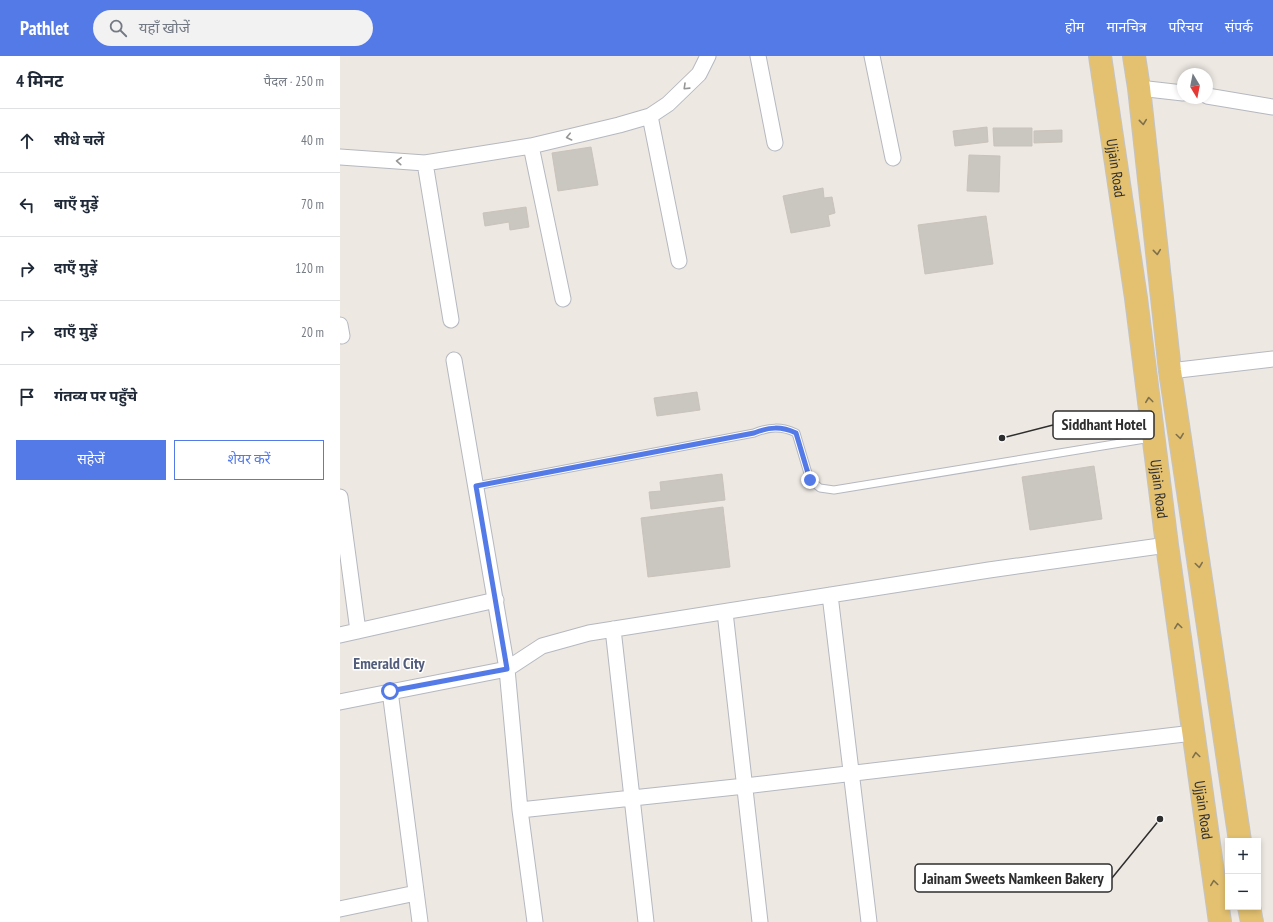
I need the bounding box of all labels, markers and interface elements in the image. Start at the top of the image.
search box [93,10,373,46]
text: Pathlet [20,16,69,40]
icon: search [107,17,129,39]
text: यहाँ खोजें [139,18,190,37]
text: होम [1065,18,1084,36]
text: मानचित्र [1106,18,1147,36]
text: परिचय [1169,18,1203,36]
text: संपर्क [1225,18,1253,36]
north arrow [1177,68,1213,104]
text: 4 मिनट [16,70,63,92]
text: पैदल · 250 m [264,73,324,90]
one-way arrow [683,82,691,90]
one-way arrow [1138,119,1147,125]
icon: ahead [16,130,38,152]
text: सीधे चलें [54,130,104,149]
text: 40 m [301,132,324,149]
one-way arrow [566,133,572,141]
street label: Ujjain Road [1103,137,1130,198]
one-way arrow [396,157,402,166]
icon: left [16,194,38,216]
text: बाएँ मुड़ें [54,194,98,213]
text: 70 m [301,196,324,213]
one-way arrow [1152,249,1161,255]
icon: right [16,258,38,280]
text: दाएँ मुड़ें [54,258,97,277]
text: 120 m [295,260,324,277]
icon: right [16,322,38,344]
text: दाएँ मुड़ें [54,322,97,341]
text: 20 m [301,324,324,341]
icon: arrive [16,386,38,408]
text: गंतव्य पर पहुँचे [54,386,137,405]
one-way arrow [1145,397,1154,403]
callout: Siddhant Hotel [1053,411,1154,439]
text: Siddhant Hotel [1062,414,1147,434]
one-way arrow [1175,433,1184,439]
button: सहेजें [16,440,166,480]
button: शेयर करें [174,440,324,480]
street label: Ujjain Road [1147,458,1173,519]
route end [801,471,819,489]
one-way arrow [1194,562,1203,568]
one-way arrow [1174,623,1183,629]
district label: Emerald City [353,653,425,673]
route start [381,682,399,700]
one-way arrow [1192,752,1201,758]
street label: Ujjain Road [1191,779,1218,840]
map controls [1225,838,1261,910]
button: + [1225,838,1261,874]
callout: Jainam Sweets Namkeen Bakery [915,864,1112,892]
text: Jainam Sweets Namkeen Bakery [921,868,1104,888]
button: − [1225,874,1261,910]
one-way arrow [1210,880,1219,886]

